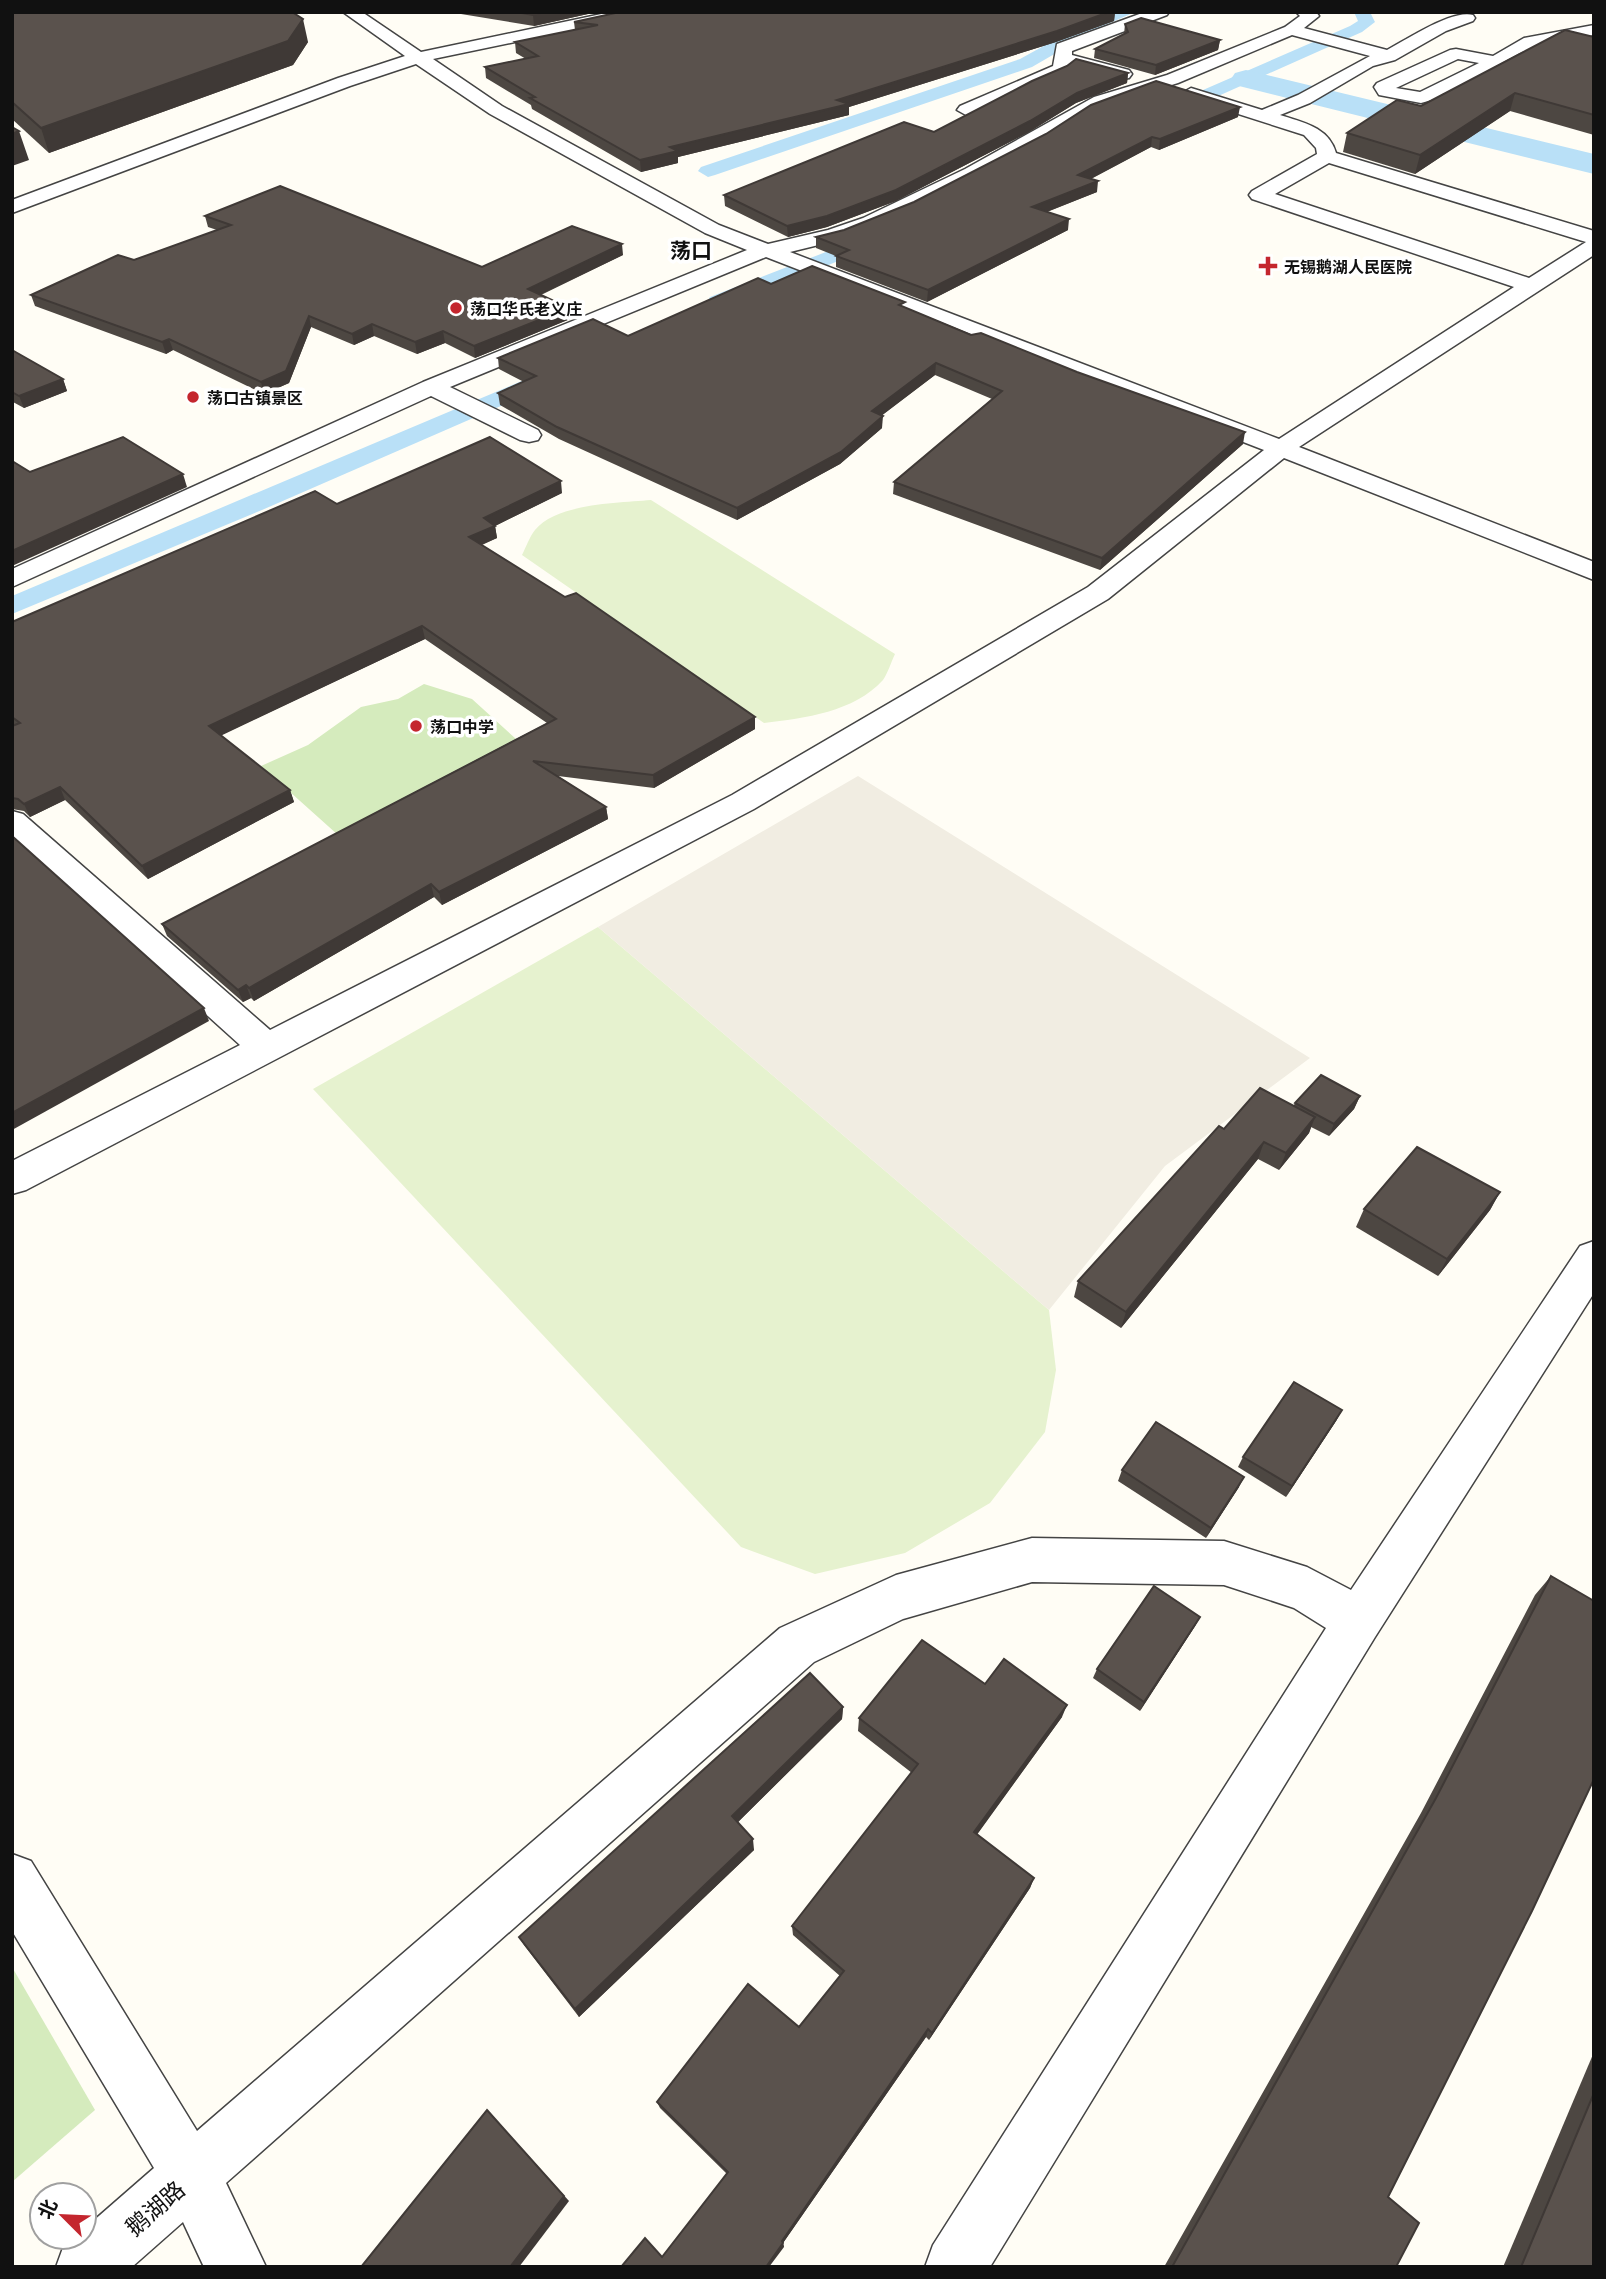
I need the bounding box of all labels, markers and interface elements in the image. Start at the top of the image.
district label: 荡口 [670,233,712,264]
place label: 无锡鹅湖人民医院 [1284,254,1412,278]
marker: 无锡鹅湖人民医院 [1258,256,1278,276]
place label: 荡口华氏老义庄 [470,296,582,320]
marker: 荡口华氏老义庄 [448,300,464,316]
place label: 荡口古镇景区 [207,385,303,409]
marker: 荡口古镇景区 [185,389,201,405]
place label: 荡口中学 [430,714,494,738]
marker: 荡口中学 [408,718,424,734]
street label: 鹅湖路 [117,2172,191,2242]
north arrow [28,2181,98,2251]
text: 北 [30,2194,63,2223]

